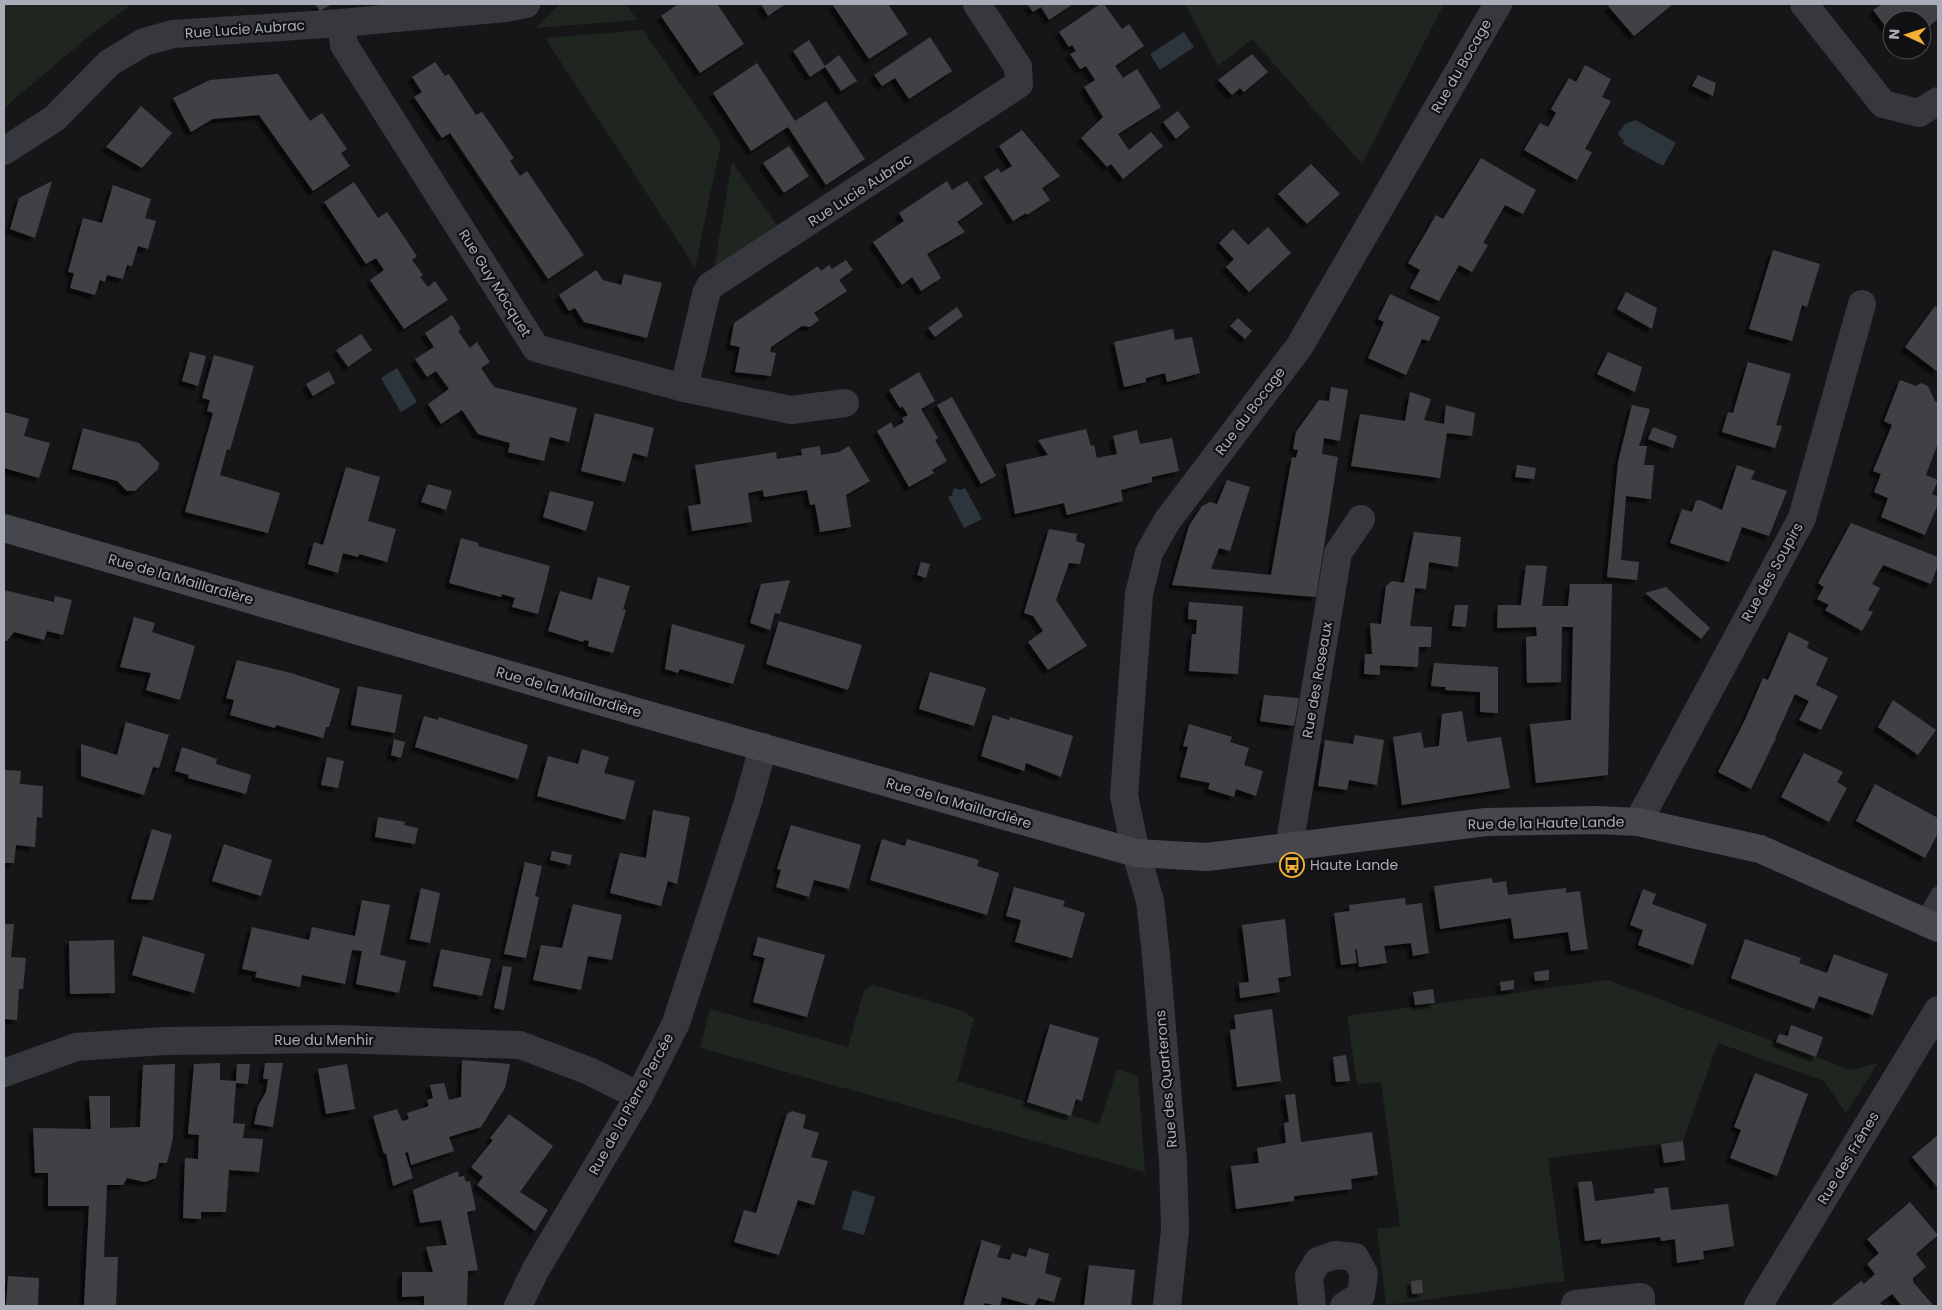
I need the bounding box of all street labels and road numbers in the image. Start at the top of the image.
street label: Rue Lucie Aubrac [184,15,306,43]
street label: Rue du Bocage [1426,15,1496,117]
street label: Rue Lucie Aubrac [804,149,916,231]
street label: Rue Guy Môcquet [454,226,536,340]
street label: Rue du Bocage [1210,363,1290,459]
street label: Rue des Soupirs [1736,519,1808,625]
street label: Rue de la Maillardière [106,549,256,609]
street label: Rue des Roseaux [1297,620,1337,740]
street label: Rue de la Maillardière [494,662,644,722]
street label: Rue de la Maillardière [884,773,1034,833]
street label: Rue de la Haute Lande [1468,812,1625,834]
street label: Rue des Quarterons [1150,1009,1182,1149]
street label: Rue de la Pierre Percée [584,1029,679,1179]
street label: Rue du Menhir [274,1030,374,1050]
street label: Rue des Frênes [1812,1108,1884,1208]

